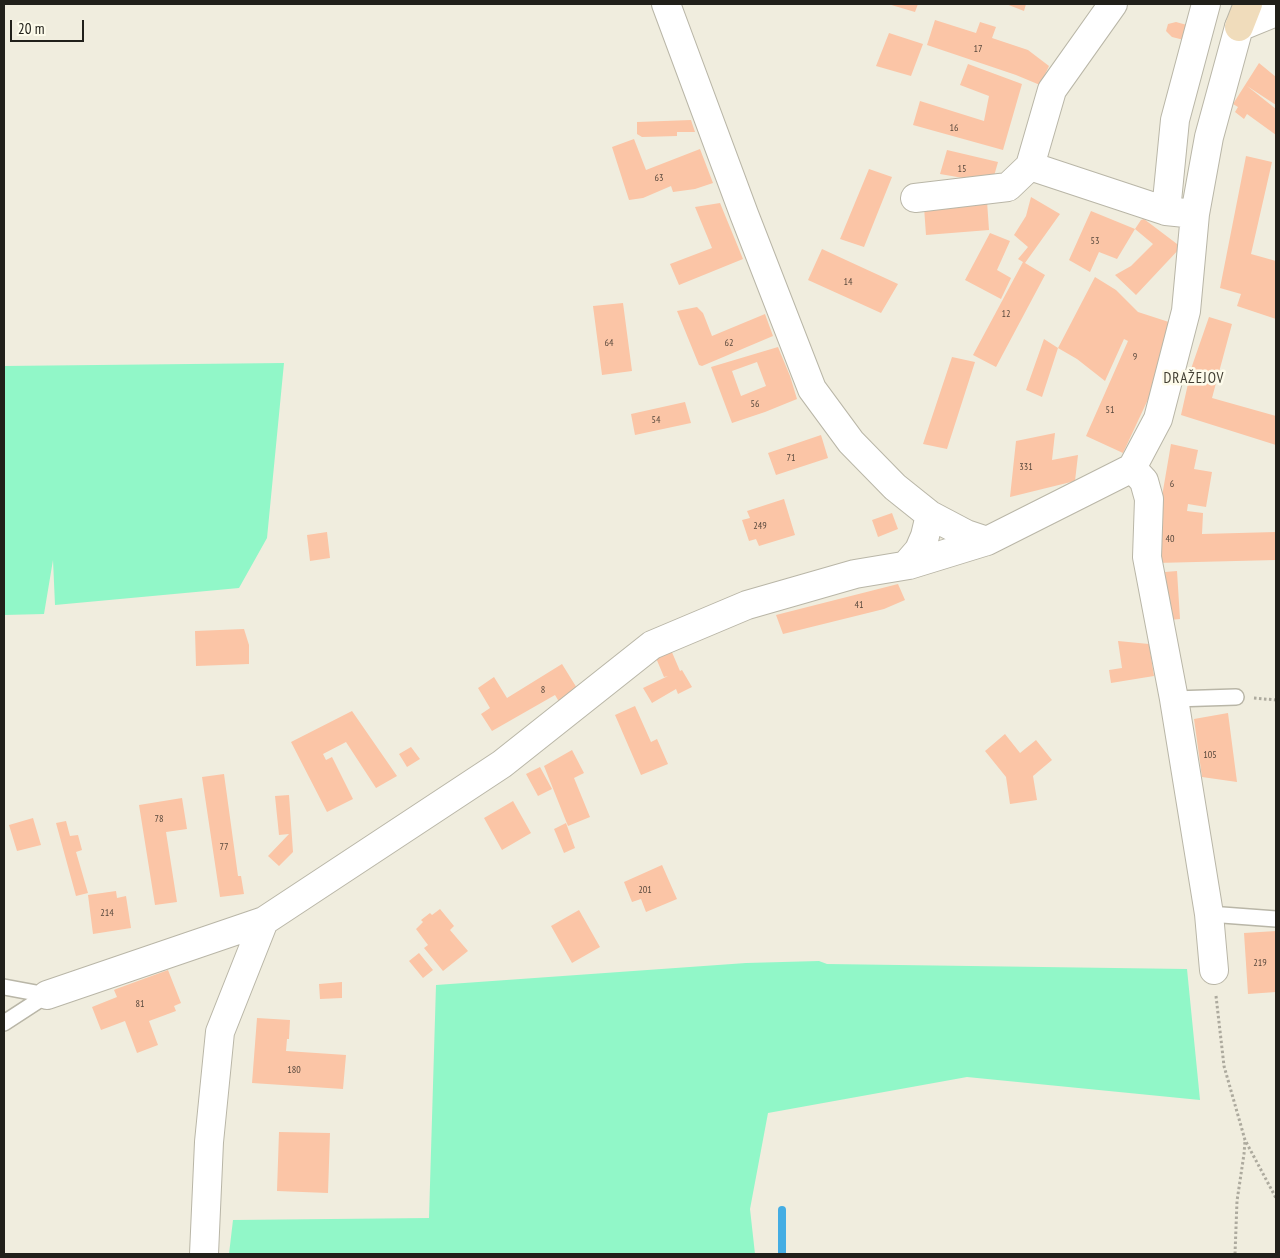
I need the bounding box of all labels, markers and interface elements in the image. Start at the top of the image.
scale bar [12,10,86,42]
text: 20 m [18,19,44,38]
house number: 17 [974,43,982,55]
house number: 16 [950,122,958,134]
house number: 15 [958,163,966,175]
house number: 63 [655,172,663,184]
house number: 53 [1091,235,1099,247]
house number: 14 [844,276,852,288]
house number: 12 [1002,308,1010,320]
house number: 64 [605,337,613,349]
house number: 62 [725,337,733,349]
house number: 9 [1133,351,1137,363]
district label: DRAŽEJOV [1162,370,1226,388]
house number: 56 [751,398,759,410]
house number: 51 [1106,404,1114,416]
house number: 54 [652,414,660,426]
house number: 71 [787,452,795,464]
house number: 331 [1019,461,1033,473]
house number: 6 [1170,478,1174,490]
house number: 249 [753,520,767,532]
house number: 40 [1166,533,1174,545]
house number: 41 [855,599,863,611]
house number: 8 [541,684,545,696]
house number: 105 [1203,749,1217,761]
house number: 78 [155,813,163,825]
house number: 77 [220,841,228,853]
house number: 201 [638,884,652,896]
house number: 214 [100,907,114,919]
house number: 219 [1253,957,1267,969]
house number: 81 [136,998,144,1010]
house number: 180 [287,1064,301,1076]

